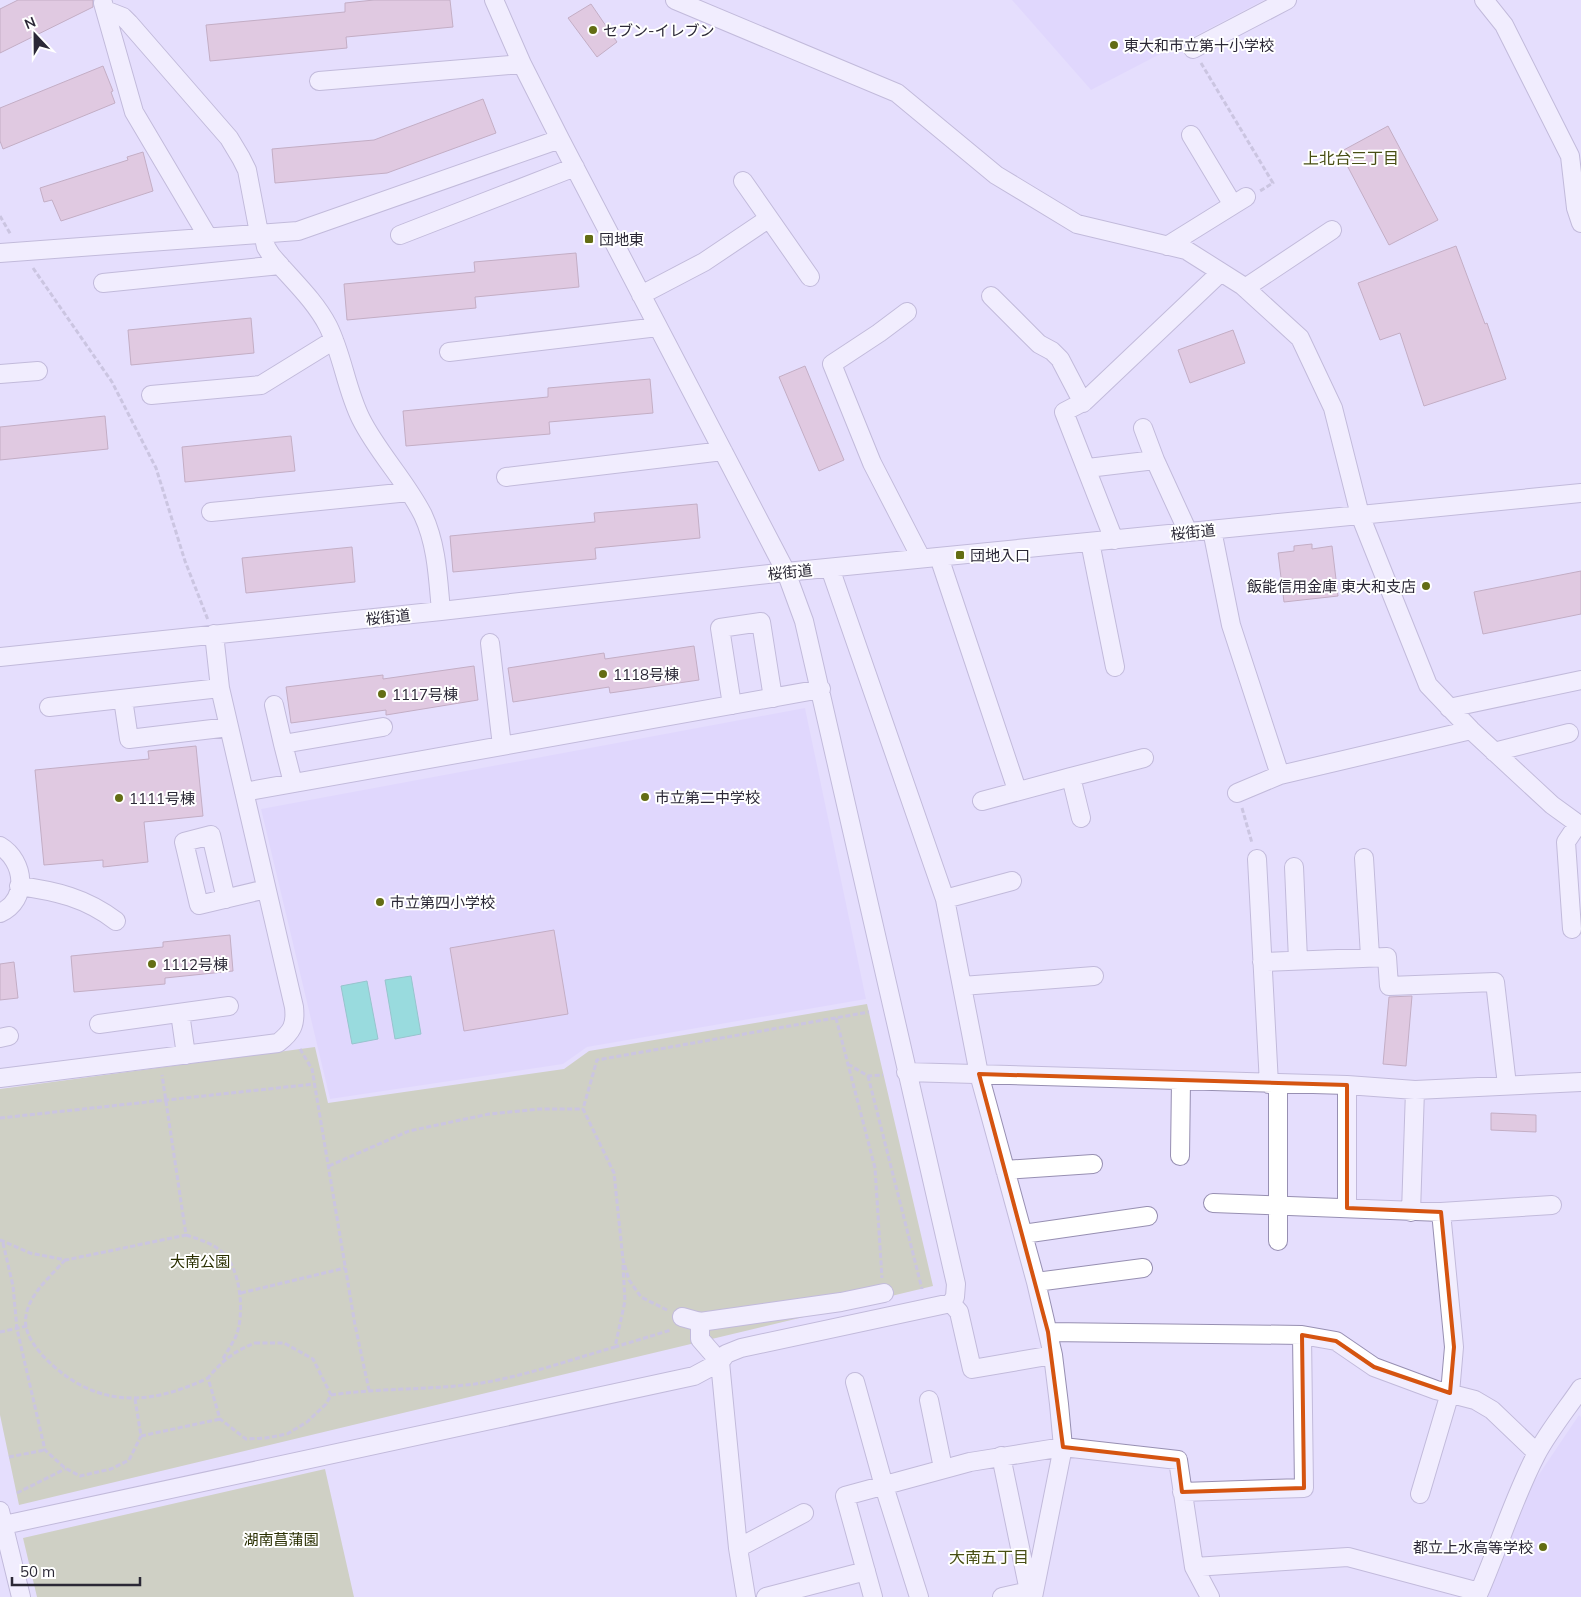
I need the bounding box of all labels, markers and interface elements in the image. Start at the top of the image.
north arrow [10,10,60,60]
text: N [22,13,38,33]
place label: セブン-イレブン [603,21,714,40]
marker: セブン-イレブン [587,24,599,36]
place label: 東大和市立第十小学校 [1124,36,1274,55]
marker: 東大和市立第十小学校 [1108,39,1120,51]
district label: 上北台三丁目 [1303,148,1399,168]
place label: 団地東 [599,230,644,249]
marker: 団地東 [583,233,595,245]
street label: 桜街道 [1170,520,1216,544]
place label: 団地入口 [970,546,1030,565]
marker: 団地入口 [954,549,966,561]
street label: 桜街道 [767,560,813,584]
place label: 飯能信用金庫 東大和支店 [1247,577,1416,596]
marker: 飯能信用金庫 東大和支店 [1420,580,1432,592]
street label: 桜街道 [365,605,411,629]
place label: 1118号棟 [613,665,679,684]
marker: 1118号棟 [597,668,609,680]
place label: 1117号棟 [392,685,458,704]
marker: 1117号棟 [376,688,388,700]
place label: 市立第二中学校 [655,788,760,807]
place label: 1111号棟 [129,789,195,808]
marker: 市立第二中学校 [639,791,651,803]
marker: 1111号棟 [113,792,125,804]
place label: 市立第四小学校 [390,893,495,912]
marker: 市立第四小学校 [374,896,386,908]
place label: 1112号棟 [162,955,228,974]
marker: 1112号棟 [146,958,158,970]
park label: 大南公園 [170,1252,230,1271]
park label: 湖南菖蒲園 [243,1530,319,1549]
place label: 都立上水高等学校 [1413,1538,1533,1557]
marker: 都立上水高等学校 [1537,1541,1549,1553]
district label: 大南五丁目 [949,1547,1029,1567]
scale bar [12,1554,140,1586]
text: 50 m [20,1562,55,1581]

